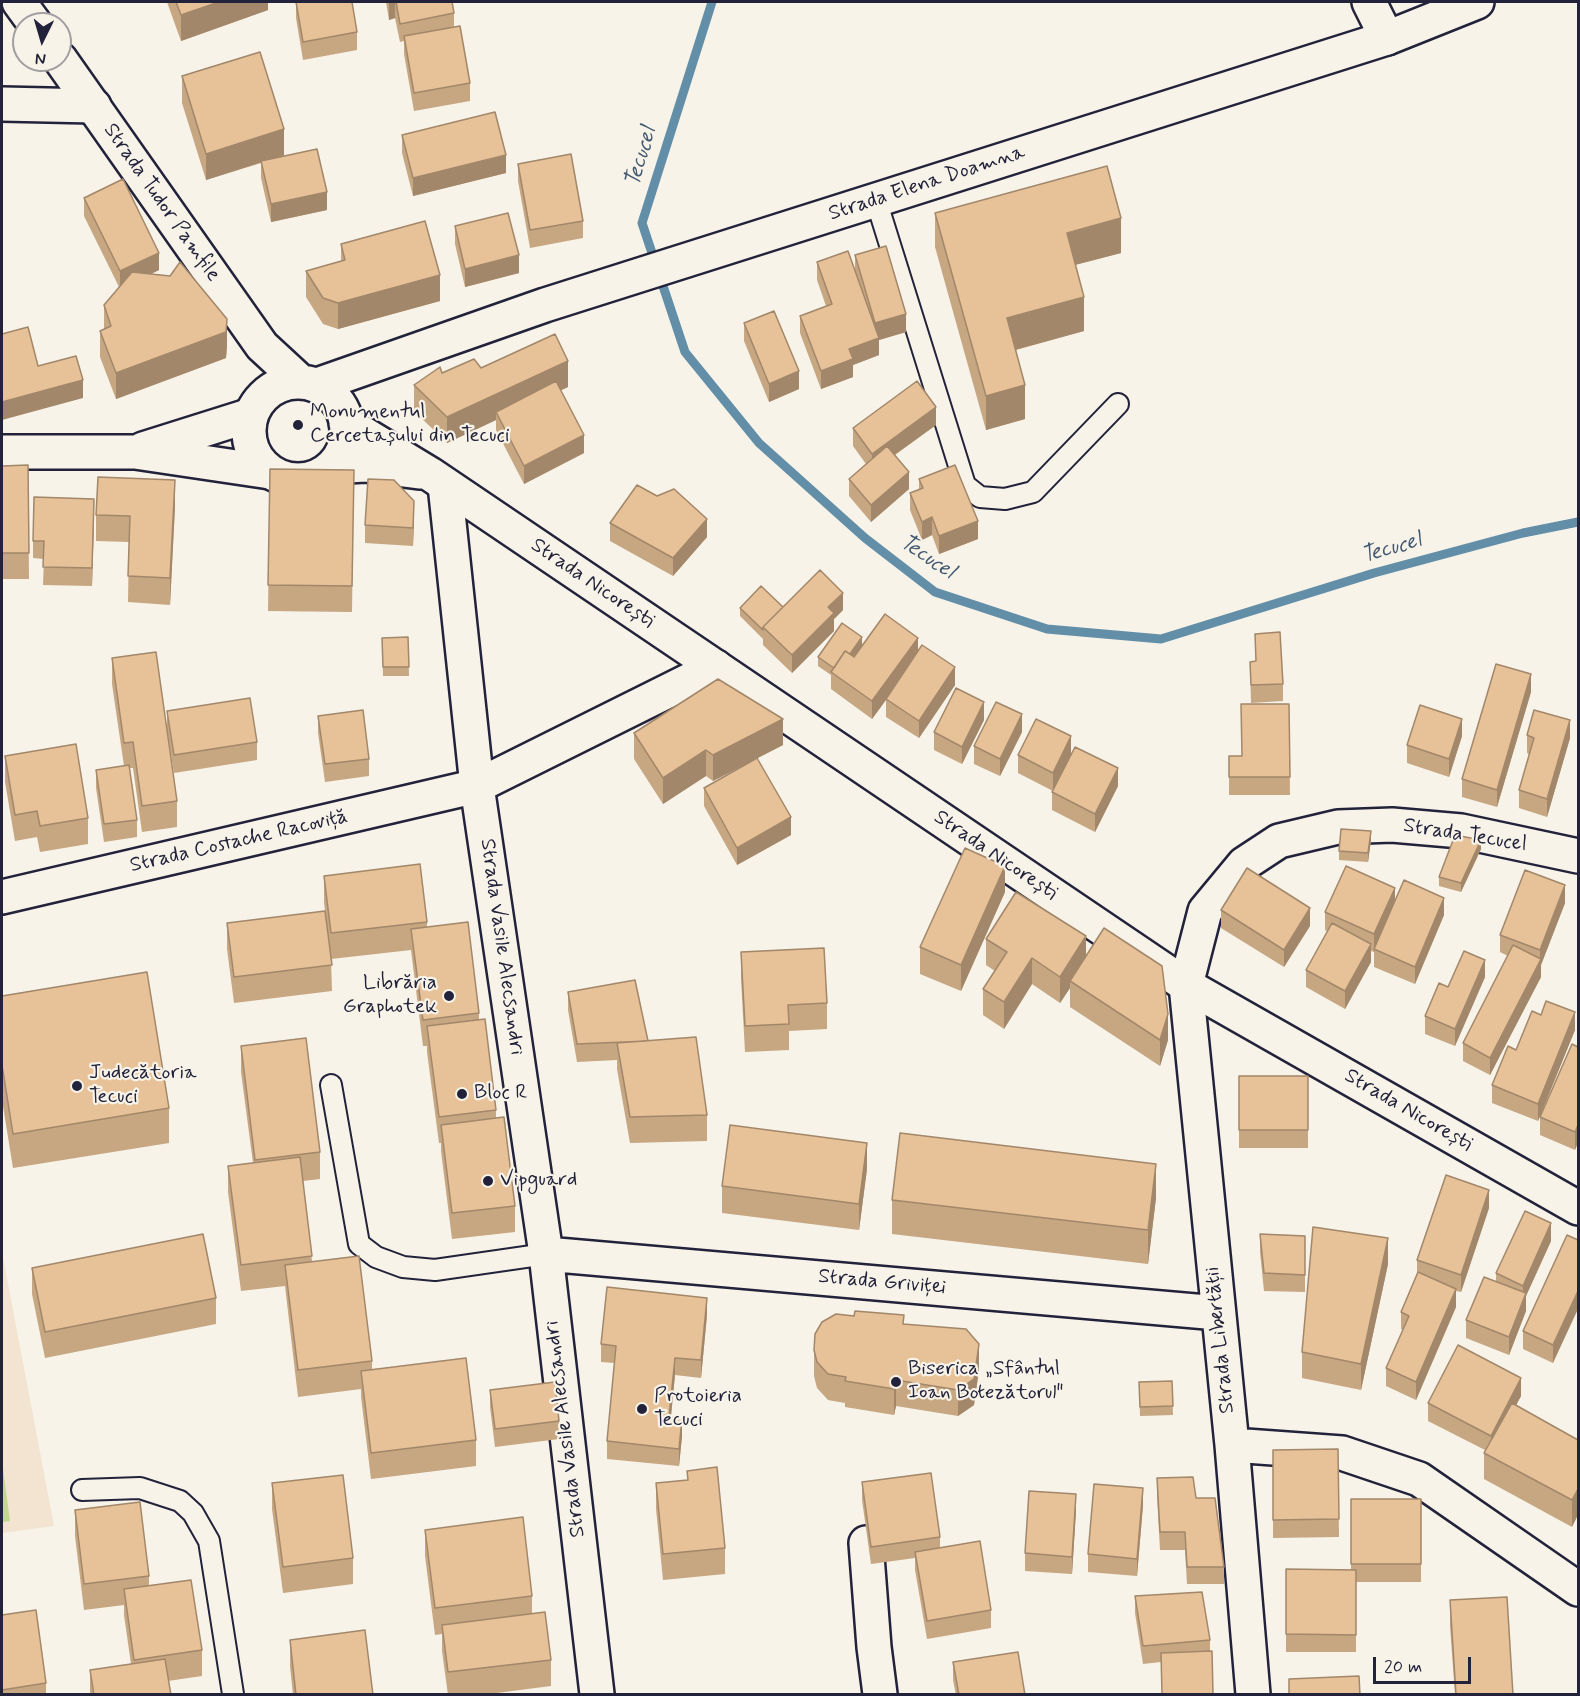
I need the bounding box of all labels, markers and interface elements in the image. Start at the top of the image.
north arrow [12,12,72,72]
text: N [34,48,47,69]
street label: Strada Tudor Pamfile [97,119,225,287]
water label: Tecucel [620,124,664,190]
street label: Strada Elena Doamna [826,140,1028,228]
place label: Monumentul Cercetașului din Tecuci [310,400,510,450]
marker: Monumentul Cercetașului din Tecuci [291,418,305,432]
water label: Tecucel [1359,528,1425,570]
water label: Tecucel [894,530,960,586]
street label: Strada Nicorești [525,533,659,635]
street label: Strada Costache Racoviță [128,805,350,879]
street label: Strada Nicorești [928,805,1062,907]
street label: Strada Tecucel [1401,814,1529,858]
street label: Strada Vasile Alecsandri [473,837,529,1057]
place label: Librăria Graphotek [343,971,437,1021]
marker: Librăria Graphotek [442,989,456,1003]
place label: Judecătoria Tecuci [89,1061,197,1111]
street label: Strada Nicorești [1339,1064,1477,1158]
marker: Judecătoria Tecuci [70,1079,84,1093]
place label: Bloc R [474,1081,528,1107]
marker: Bloc R [455,1087,469,1101]
place label: Vipguard [500,1168,577,1194]
marker: Vipguard [481,1174,495,1188]
street label: Strada Griviței [817,1265,947,1301]
street label: Strada Libertății [1201,1265,1241,1415]
street label: Strada Vasile Alecsandri [540,1319,592,1539]
place label: Biserica „Sfântul Ioan Botezătorul" [908,1357,1063,1407]
marker: Biserica „Sfântul Ioan Botezătorul" [889,1375,903,1389]
place label: Protoieria Tecuci [654,1384,742,1434]
marker: Protoieria Tecuci [635,1402,649,1416]
scale bar [1376,1645,1474,1683]
text: 20 m [1384,1655,1422,1679]

